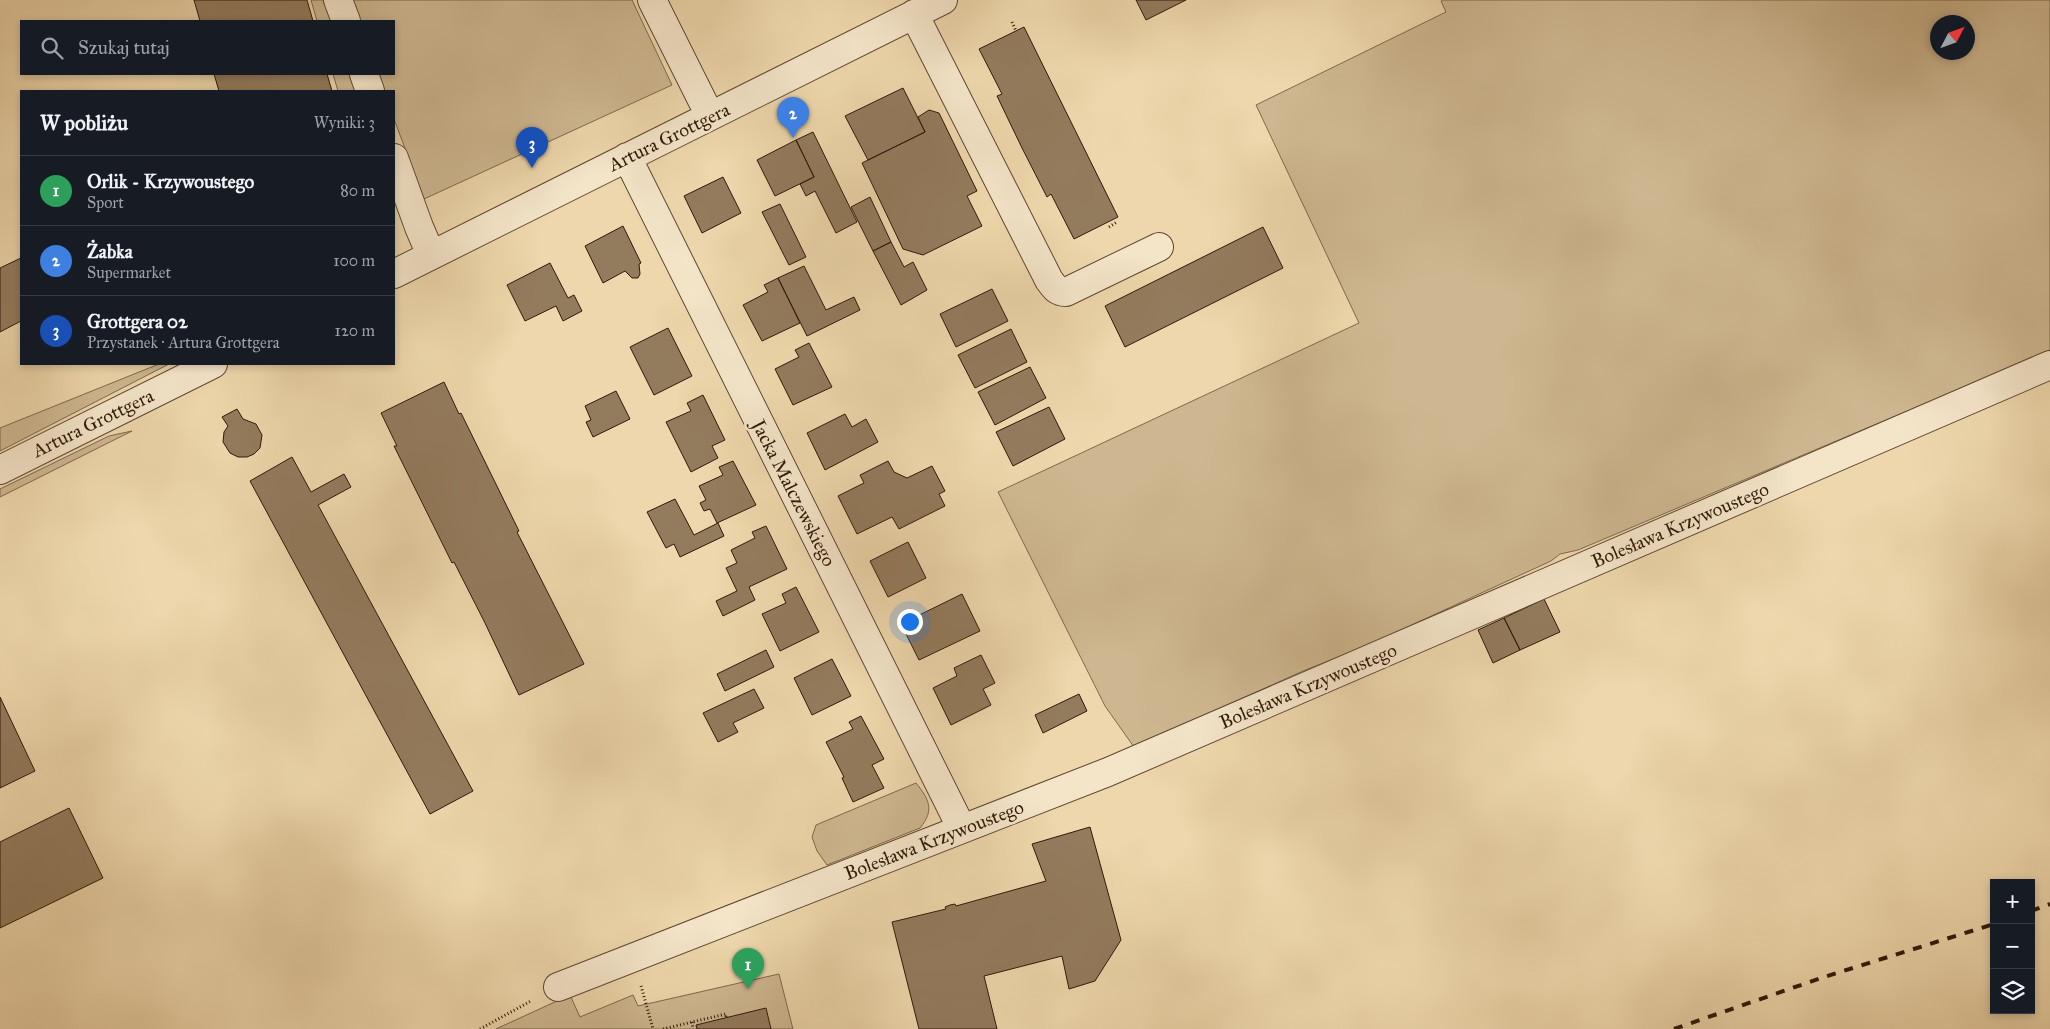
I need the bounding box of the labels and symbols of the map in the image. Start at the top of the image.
north arrow [1930,15,1975,60]
street label: Artura Grottgera [604,97,735,178]
pin: 2 [777,97,809,138]
pin: 3 [516,127,548,168]
street label: Artura Grottgera [28,383,159,464]
street label: Jacka Malczewskiego [745,414,841,571]
street label: Bolesława Krzywoustego [1588,477,1773,574]
your location [897,609,923,635]
street label: Bolesława Krzywoustego [1216,638,1401,735]
street label: Bolesława Krzywoustego [841,795,1028,886]
pin: 1 [732,948,764,989]

